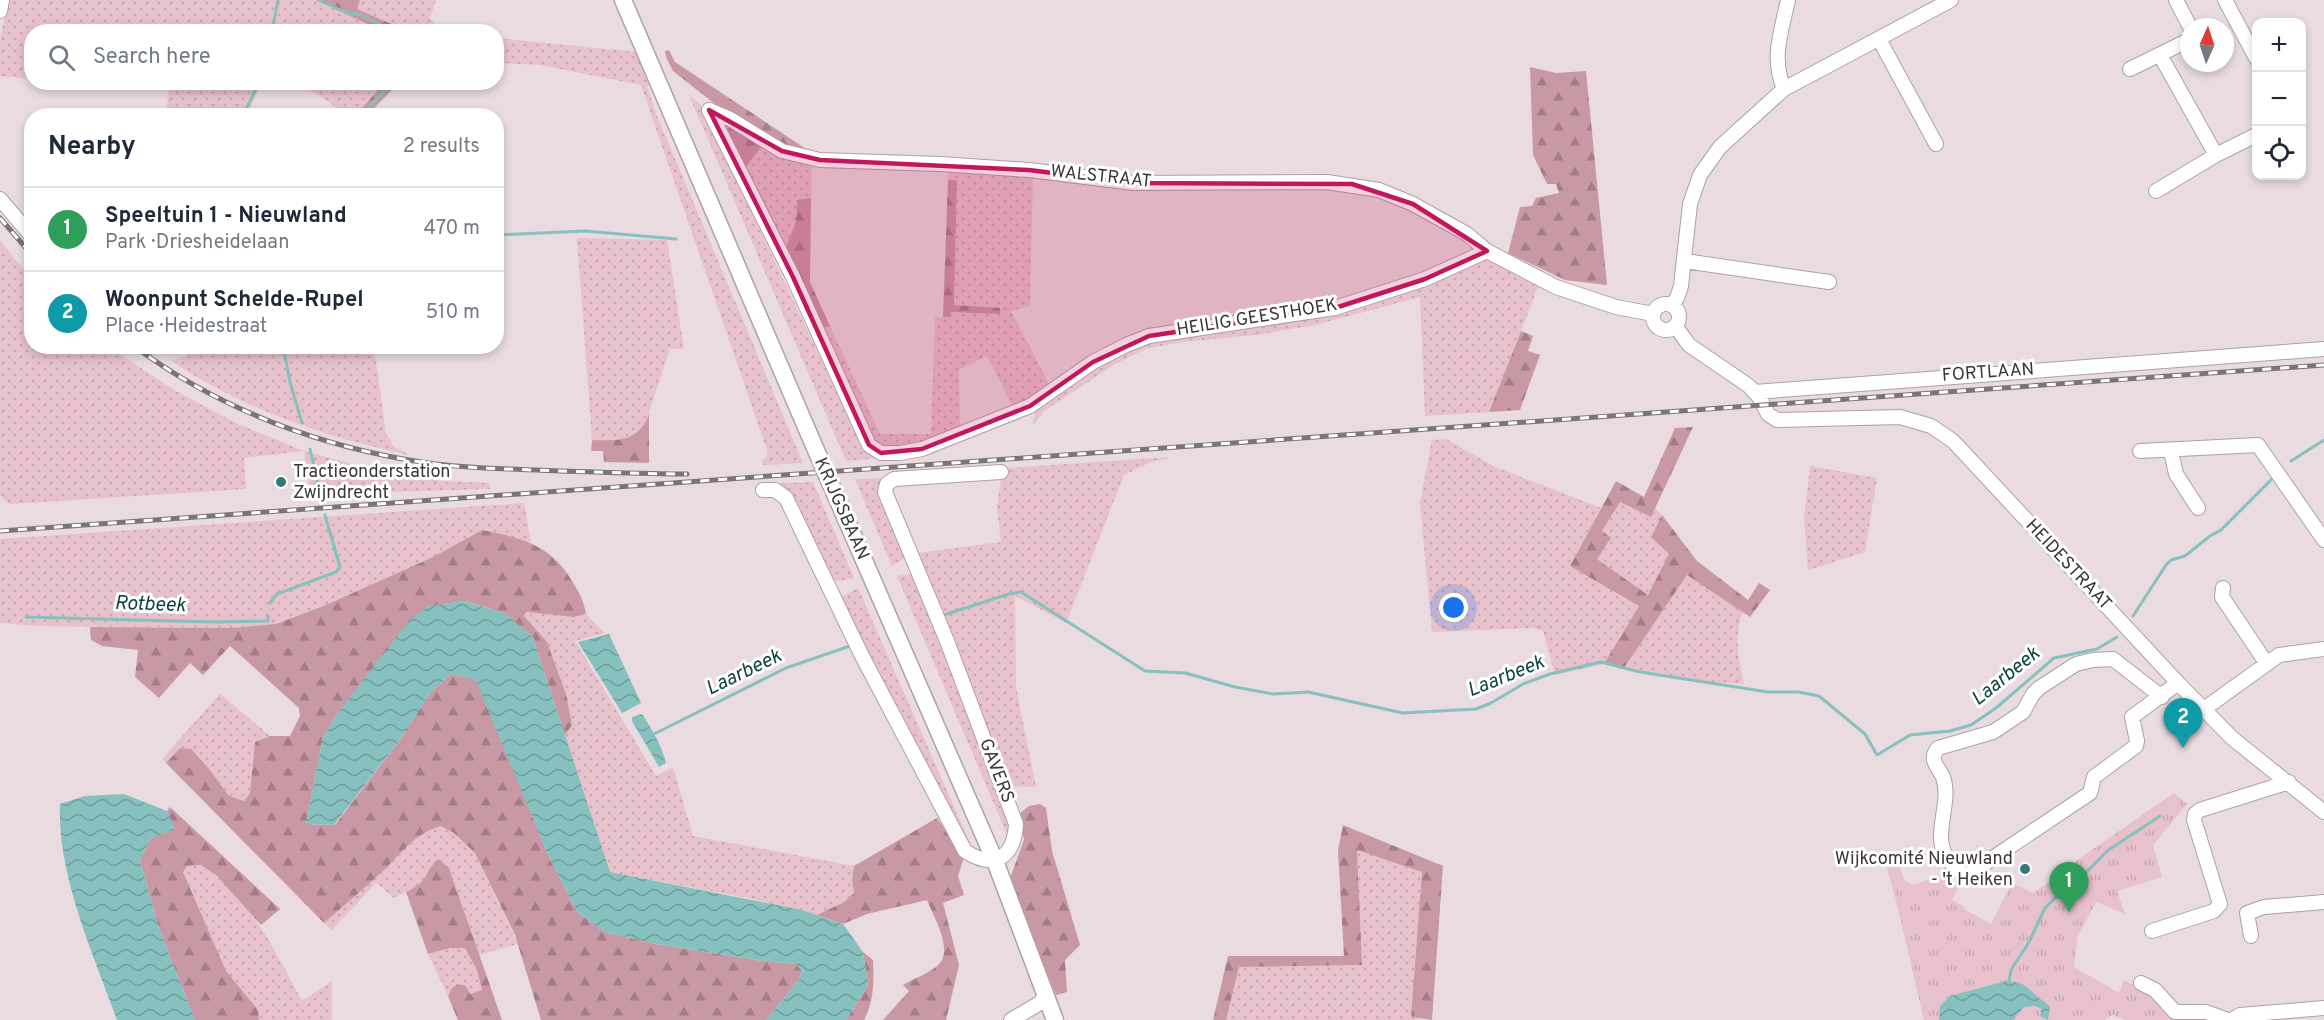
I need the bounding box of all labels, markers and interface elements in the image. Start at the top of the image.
north arrow [2180,18,2234,72]
map controls [2252,18,2306,180]
button: + [2252,18,2306,72]
search box [24,24,504,90]
icon: search [45,41,78,74]
text: Search here [93,44,211,71]
button: − [2252,72,2306,126]
button: locate [2252,126,2306,180]
text: Nearby [48,131,136,164]
text: 2 results [403,134,480,160]
street label: WALSTRAAT [1049,160,1153,194]
text: Speeltuin 1 - Nieuwland [105,203,347,230]
text: 1 [64,216,72,242]
text: 470 m [423,216,480,242]
text: Park · Driesheidelaan [105,230,289,256]
text: Woonpunt Schelde-Rupel [105,287,364,314]
street label: HEILIG GEESTHOEK [1175,294,1339,342]
text: 2 [61,300,74,326]
text: 510 m [426,300,480,326]
text: Place · Heidestraat [105,314,267,340]
street label: FORTLAAN [1941,358,2035,388]
street label: KRIJGSBAAN [808,454,874,564]
place label: Tractieonderstation Zwijndrecht [293,461,451,505]
marker: Tractieonderstation Zwijndrecht [274,475,288,489]
street label: HEIDESTRAAT [2020,515,2116,615]
water label: Rotbeek [114,591,187,619]
your location [1439,593,1468,622]
water label: Laarbeek [1966,641,2046,713]
water label: Laarbeek [702,643,787,702]
water label: Laarbeek [1464,649,1549,704]
pin: 2 [2164,698,2202,748]
street label: GAVERS [973,736,1019,806]
place label: Wijkcomité Nieuwland - 't Heiken [1835,848,2013,892]
marker: Wijkcomité Nieuwland - 't Heiken [2018,862,2032,876]
pin: 1 [2050,862,2088,912]

